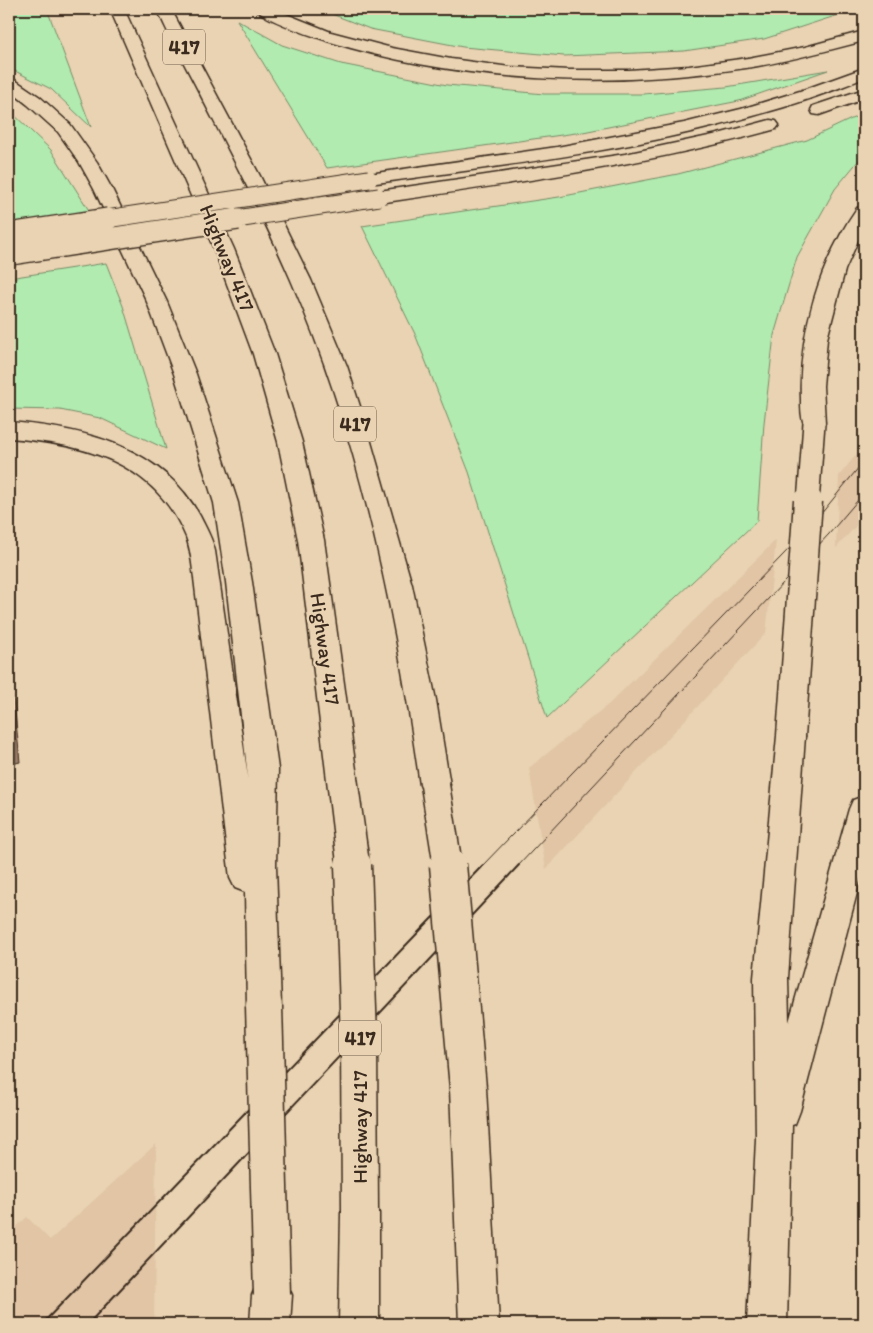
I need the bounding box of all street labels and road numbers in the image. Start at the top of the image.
road number: 417 [163,30,205,64]
street label: Highway 417 [195,201,260,315]
road number: 417 [334,406,376,442]
street label: Highway 417 [305,591,346,707]
road number: 417 [339,1020,381,1056]
street label: Highway 417 [347,1070,372,1184]

